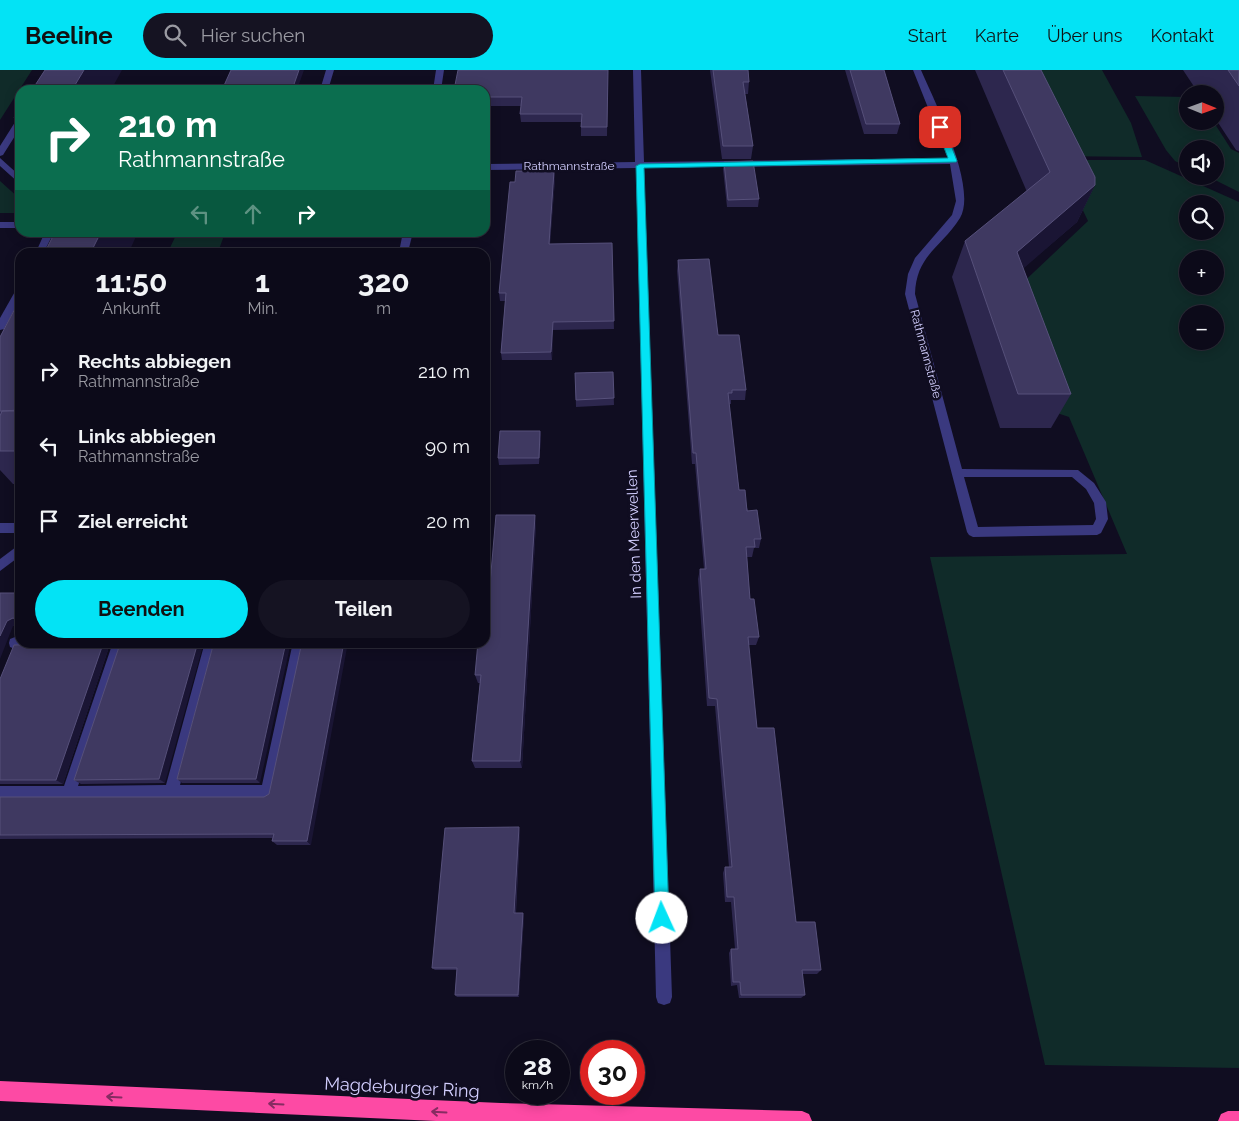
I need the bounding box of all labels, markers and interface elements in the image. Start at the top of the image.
search box [143,13,493,58]
text: Beeline [25,21,113,50]
icon: search [161,21,189,49]
text: Hier suchen [201,24,305,46]
text: Start [908,25,947,46]
text: Karte [975,25,1019,46]
text: Über uns [1047,25,1122,46]
text: Kontakt [1150,25,1214,46]
north arrow [1179,85,1224,130]
map controls [1179,85,1224,350]
text: 210 m [118,104,218,145]
icon: right [35,105,100,170]
pin [919,106,961,148]
icon: arrive [926,113,954,141]
button: sound [1179,140,1224,185]
text: Rathmannstraße [118,146,285,172]
street label: Rathmannstraße [523,159,615,173]
button: search [1179,195,1224,240]
icon: left [186,200,214,228]
icon: ahead [239,200,267,228]
icon: right [292,200,320,228]
button: + [1179,250,1224,295]
text: 11:50 [95,264,167,299]
text: 1 [255,264,270,299]
text: 320 [358,264,410,299]
text: Ankunft [102,299,160,318]
text: Min. [248,299,277,318]
text: m [376,299,391,318]
button: − [1179,305,1224,350]
street label: Rathmannstraße [907,308,945,400]
text: Rechts abbiegen [78,350,231,372]
icon: right [35,357,63,385]
text: 210 m [418,360,470,382]
text: Rathmannstraße [78,372,199,391]
text: Links abbiegen [78,425,216,447]
icon: left [35,432,63,460]
text: 90 m [425,435,470,457]
text: Rathmannstraße [78,447,199,466]
street label: In den Meerwellen [623,469,645,599]
icon: arrive [35,507,63,535]
text: Ziel erreicht [78,510,188,532]
text: 20 m [426,510,470,532]
button: Beenden [35,580,248,638]
button: Teilen [258,580,470,638]
position arrow [635,891,687,943]
speed limit sign: 30 [580,1040,645,1105]
text: 28 [523,1051,552,1081]
street label: Magdeburger Ring [324,1072,480,1102]
text: km/h [522,1078,553,1092]
one-way arrow [106,1092,122,1101]
one-way arrow [269,1099,285,1108]
one-way arrow [431,1107,447,1116]

